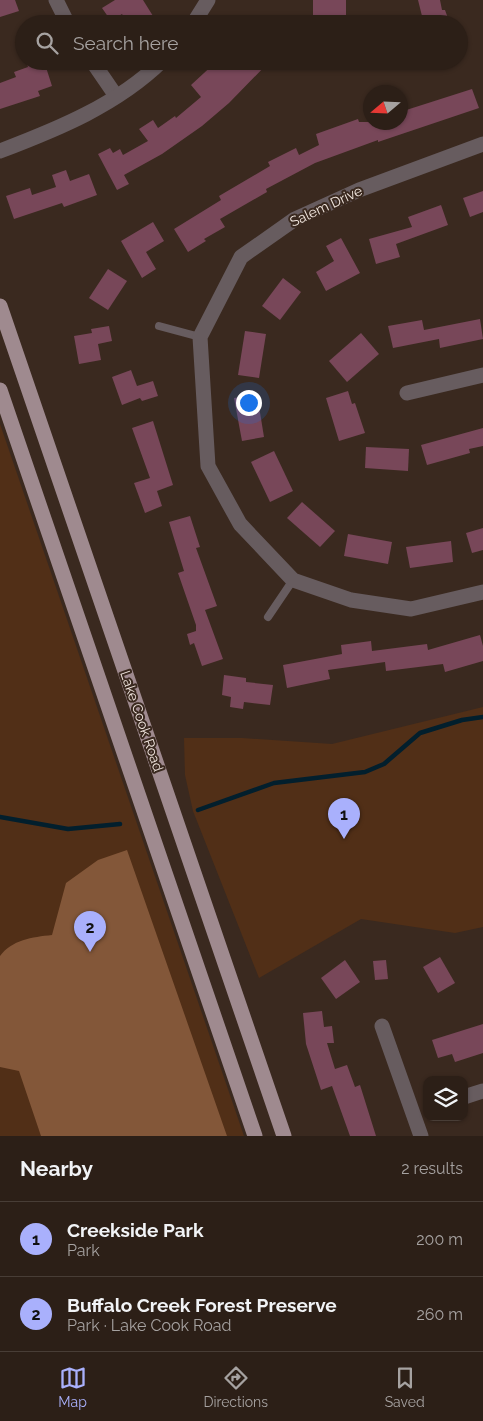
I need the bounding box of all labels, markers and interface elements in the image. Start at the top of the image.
search box [15,15,468,70]
icon: search [33,29,61,57]
text: Search here [73,32,179,54]
north arrow [363,85,408,130]
street label: Salem Drive [287,182,365,230]
your location [236,390,262,416]
street label: Lake Cook Road [117,669,167,773]
pin: 1 [328,798,360,839]
pin: 2 [74,911,106,952]
map controls [423,1076,468,1121]
button: layers [423,1076,468,1121]
text: Nearby [20,1156,93,1181]
text: 2 results [401,1159,463,1178]
text: Creekside Park [67,1219,204,1241]
text: 1 [32,1230,40,1249]
text: 200 m [416,1230,463,1249]
text: Park [67,1241,100,1260]
text: Buffalo Creek Forest Preserve [67,1294,337,1316]
text: 2 [31,1305,41,1324]
text: 260 m [416,1305,463,1324]
text: Park · Lake Cook Road [67,1316,231,1335]
tab: Map [58,1364,87,1410]
tab: Directions [203,1364,268,1410]
tab: Saved [385,1364,425,1410]

